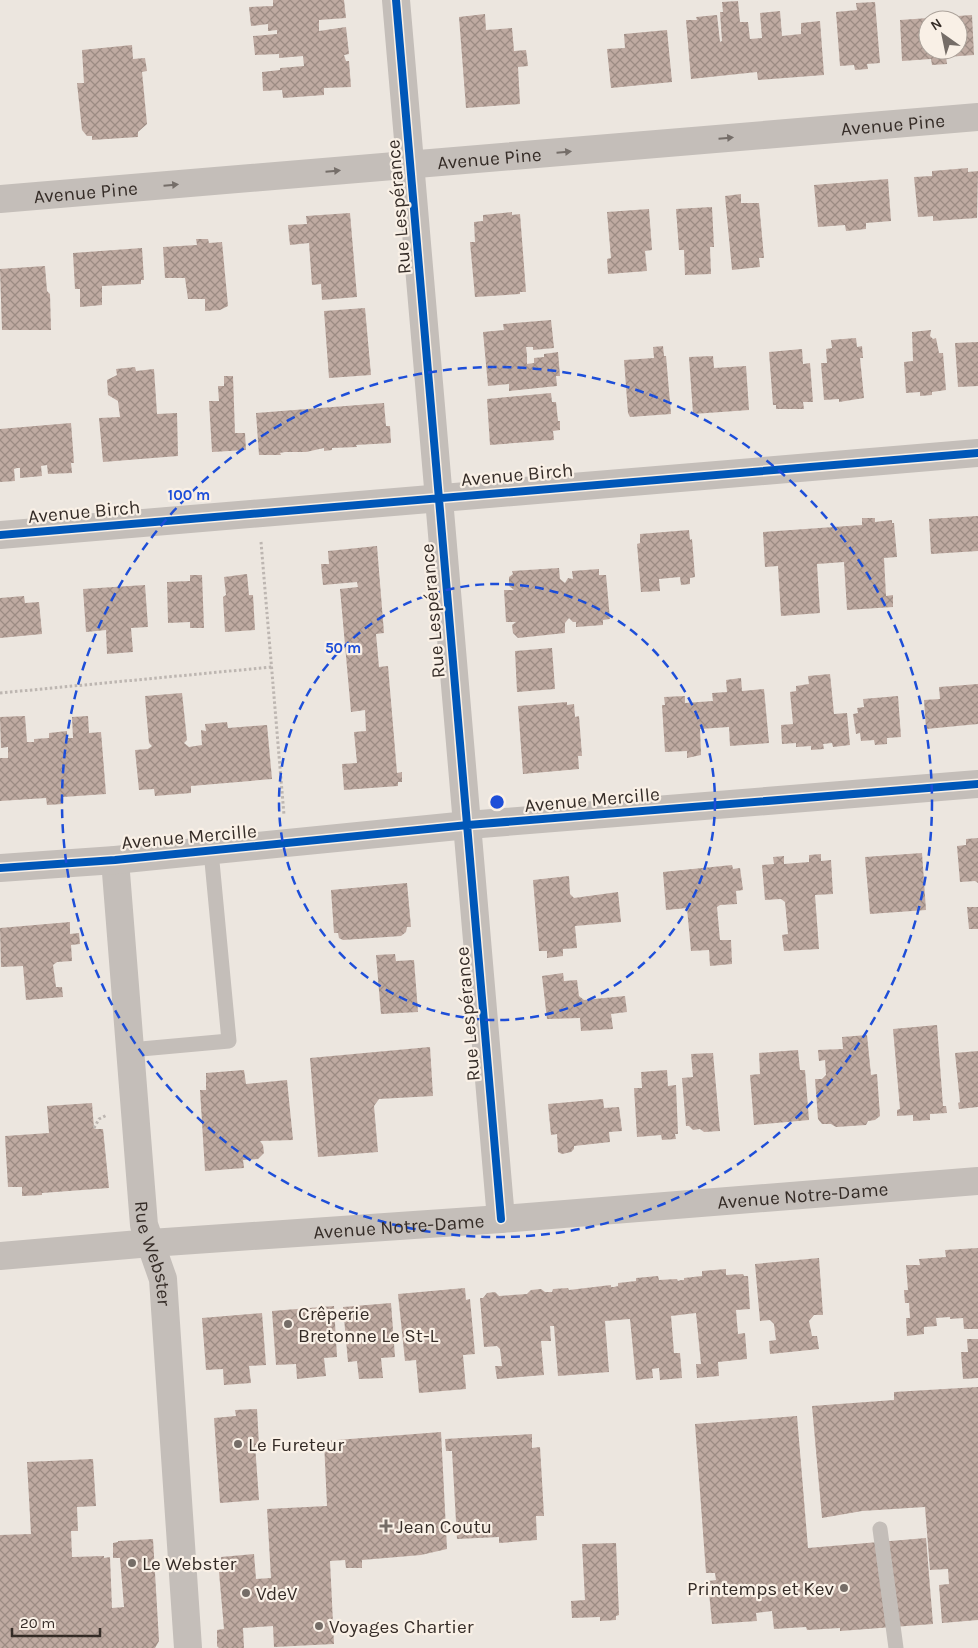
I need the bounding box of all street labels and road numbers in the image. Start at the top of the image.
street label: Avenue Pine [840,110,946,140]
street label: Rue Lespérance [382,139,416,275]
street label: Avenue Pine [436,144,542,174]
street label: Avenue Pine [33,177,139,208]
street label: Avenue Birch [460,459,574,491]
street label: Avenue Birch [27,496,141,528]
street label: Rue Lespérance [416,543,450,679]
street label: Avenue Mercille [524,783,661,817]
street label: Avenue Mercille [121,820,258,854]
street label: Rue Lespérance [451,946,485,1082]
street label: Avenue Notre-Dame [716,1178,889,1214]
street label: Rue Webster [130,1200,175,1307]
street label: Avenue Notre-Dame [313,1210,485,1244]

